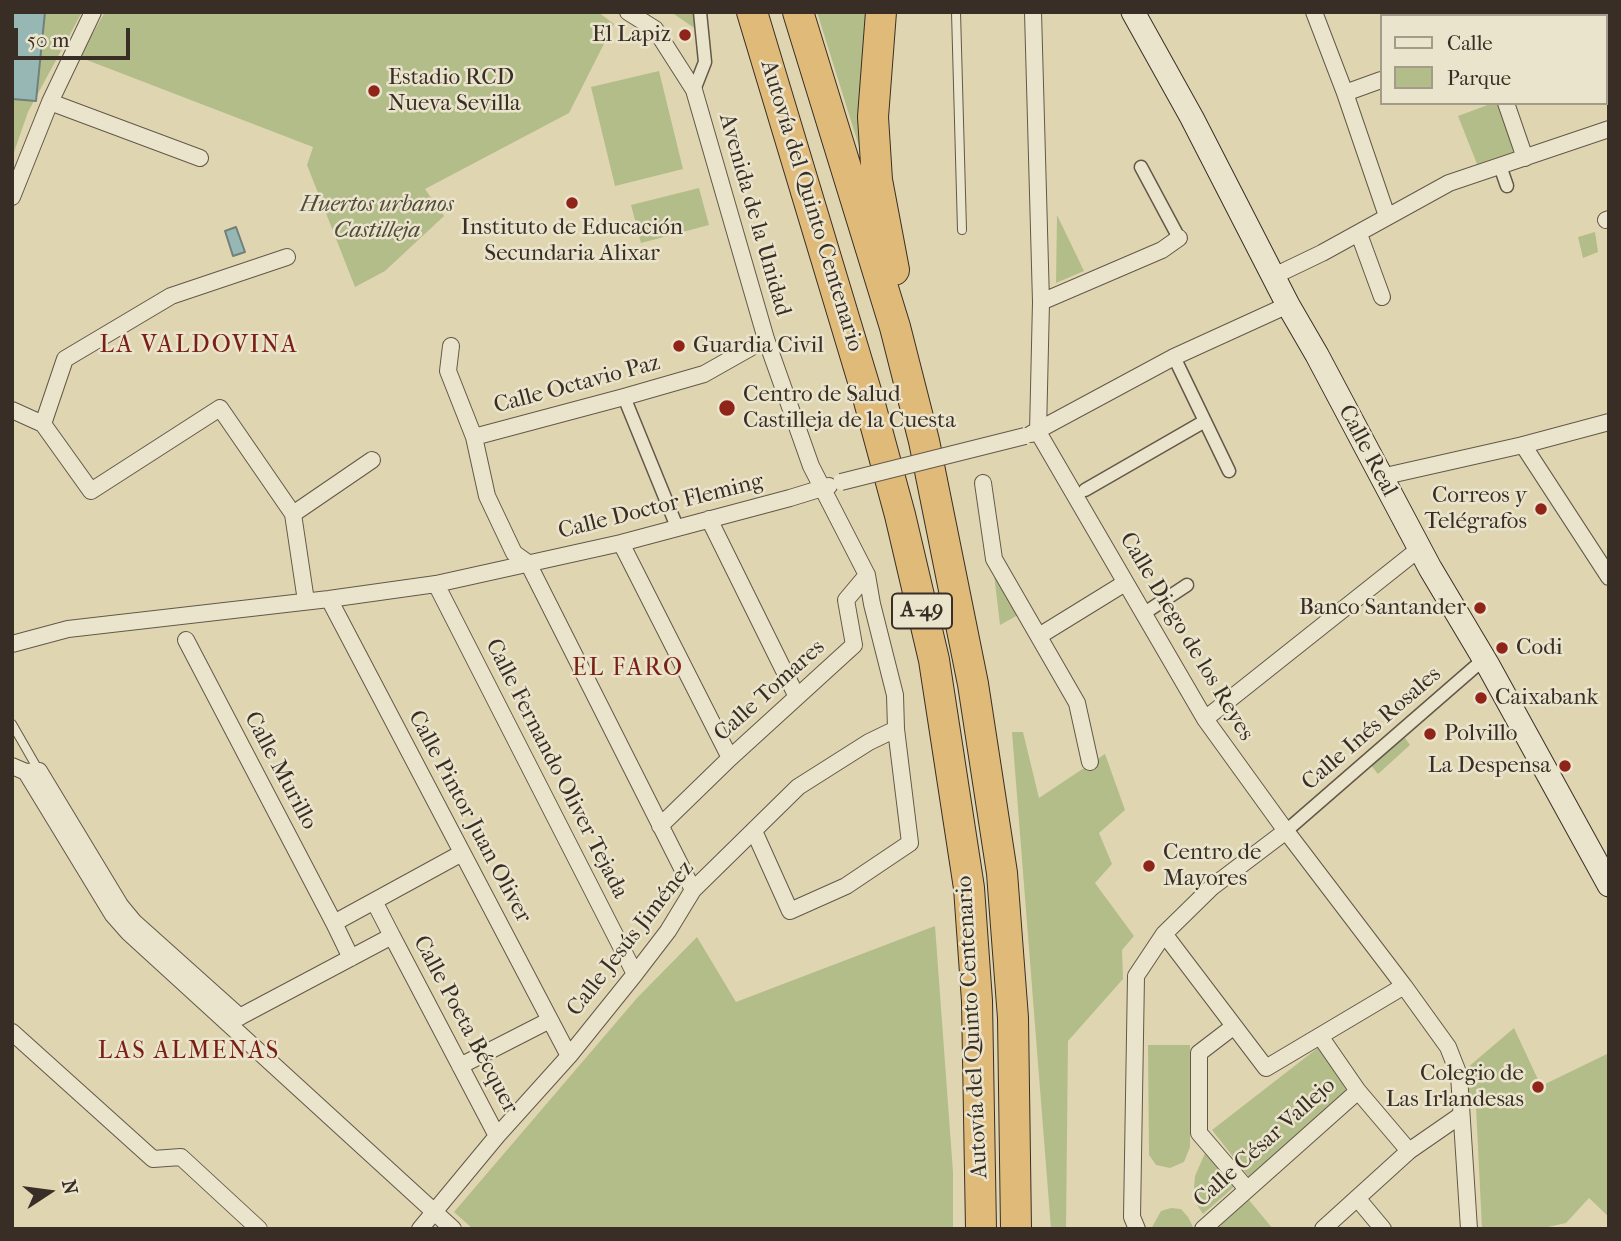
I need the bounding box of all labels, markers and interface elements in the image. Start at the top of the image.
scale bar [18,14,133,58]
legend [1380,14,1607,105]
place label: El Lapiz [592,21,671,49]
marker: El Lapiz [677,27,693,43]
text: 50 m [27,28,70,52]
text: Calle [1447,31,1493,55]
street label: Autovía del Quinto Centenario [753,57,869,355]
place label: Estadio RCD Nueva Sevilla [388,64,521,118]
text: Parque [1447,66,1511,90]
marker: Estadio RCD Nueva Sevilla [366,83,382,99]
street label: Avenida de la Unidad [712,111,796,319]
park label: Huertos urbanos Castilleja [300,191,454,245]
marker: Instituto de Educación Secundaria Alixar [564,195,580,211]
place label: Instituto de Educación Secundaria Alixar [461,214,683,268]
district label: LA VALDOVINA [101,332,297,360]
place label: Guardia Civil [693,332,824,360]
marker: Guardia Civil [671,338,687,354]
street label: Calle Octavio Paz [491,350,663,420]
place label: Centro de Salud Castilleja de la Cuesta [743,381,956,435]
marker: Centro de Salud Castilleja de la Cuesta [717,398,737,418]
street label: Calle Real [1331,400,1403,502]
street label: Calle Doctor Fleming [556,468,766,546]
place label: Correos y Telégrafos [1424,482,1527,536]
marker: Correos y Telégrafos [1533,501,1549,517]
street label: Calle Diego de los Reyes [1113,528,1259,746]
road number: A-49 [892,594,952,628]
place label: Banco Santander [1299,594,1466,622]
marker: Banco Santander [1472,600,1488,616]
street label: Calle Tomares [709,634,831,748]
place label: Codi [1516,634,1562,662]
street label: Calle Fernando Oliver Tejada [478,635,634,903]
marker: Codi [1494,640,1510,656]
district label: EL FARO [573,655,683,683]
street label: Calle Inés Rosales [1297,661,1447,797]
place label: Caixabank [1495,684,1598,712]
marker: Caixabank [1473,690,1489,706]
street label: Calle Pintor Juan Oliver [401,706,537,928]
street label: Calle Murillo [237,707,323,835]
place label: Polvillo [1444,720,1517,748]
marker: Polvillo [1422,726,1438,742]
place label: La Despensa [1428,752,1551,780]
marker: La Despensa [1557,758,1573,774]
place label: Centro de Mayores [1163,839,1261,893]
street label: Calle Jesús Jiménez [562,856,700,1022]
marker: Centro de Mayores [1141,858,1157,874]
street label: Autovía del Quinto Centenario [951,875,995,1179]
street label: Calle Poeta Bécquer [406,931,524,1119]
district label: LAS ALMENAS [99,1038,279,1066]
place label: Colegio de Las Irlandesas [1386,1060,1524,1114]
street label: Calle César Vallejo [1188,1072,1342,1214]
marker: Colegio de Las Irlandesas [1530,1079,1546,1095]
north arrow [14,1157,84,1227]
text: N [57,1178,82,1197]

